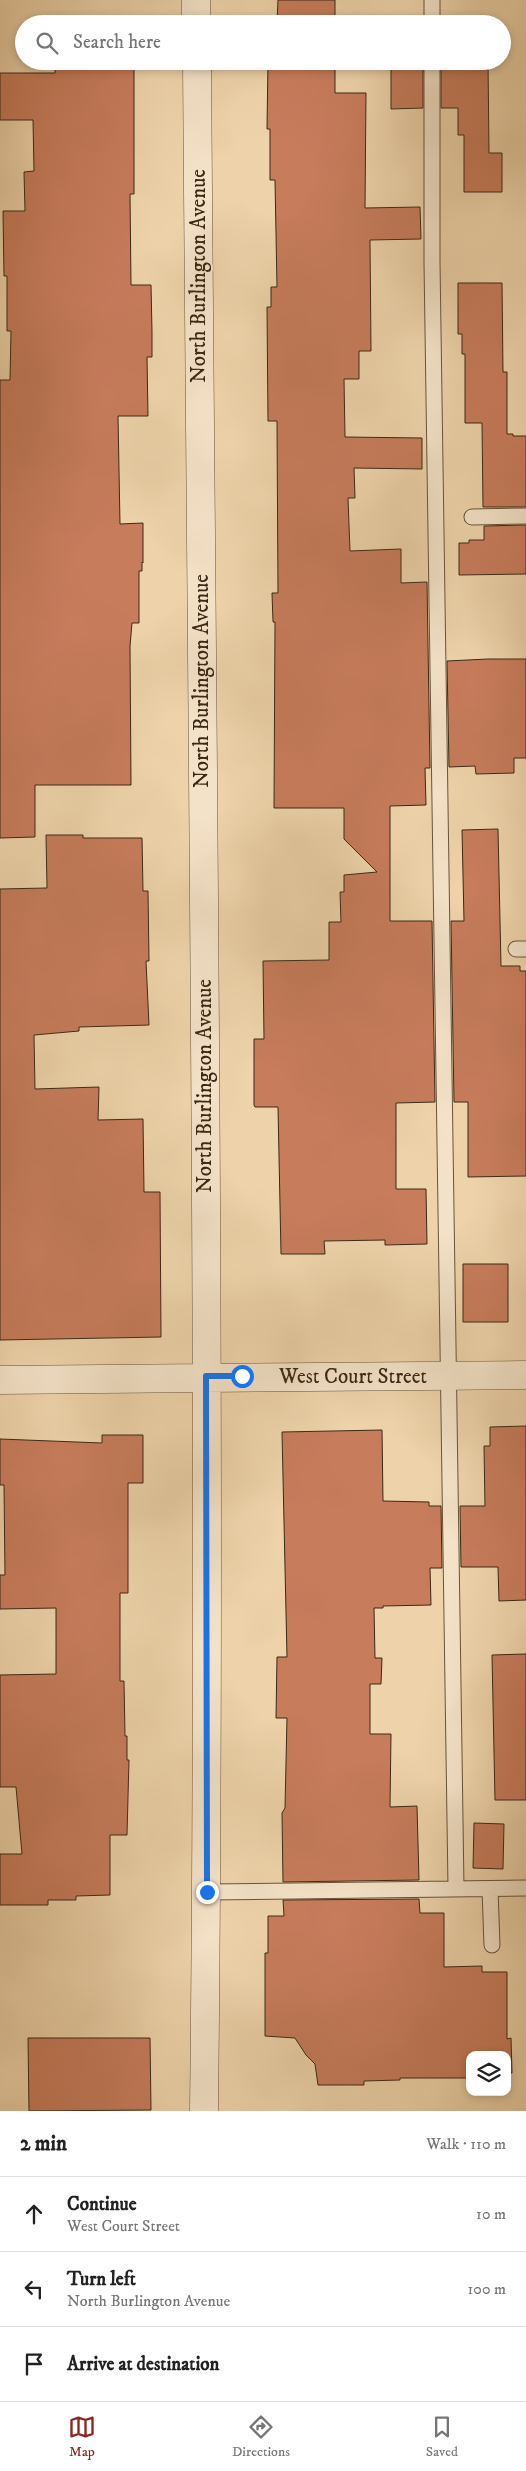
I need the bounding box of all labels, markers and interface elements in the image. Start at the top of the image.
search box [15,15,511,70]
icon: search [33,29,61,57]
text: Search here [73,31,161,54]
street label: North Burlington Avenue [186,169,212,383]
street label: North Burlington Avenue [189,574,215,788]
street label: North Burlington Avenue [192,979,218,1193]
street label: West Court Street [278,1364,427,1390]
route start [231,1365,254,1388]
route end [196,1881,219,1904]
map controls [466,2051,511,2096]
button: layers [466,2051,511,2096]
text: 2 min [20,2131,67,2157]
text: Walk · 110 m [426,2134,506,2154]
text: Continue [67,2193,137,2216]
icon: ahead [20,2200,48,2228]
text: 10 m [476,2204,506,2224]
text: West Court Street [67,2216,180,2236]
text: Turn left [67,2268,136,2291]
icon: left [20,2275,48,2303]
text: 100 m [468,2279,506,2299]
text: North Burlington Avenue [67,2291,230,2311]
icon: arrive [20,2350,48,2378]
text: Arrive at destination [67,2353,219,2376]
tab: Map [68,2413,96,2461]
tab: Directions [232,2413,290,2461]
tab: Saved [426,2413,458,2461]

